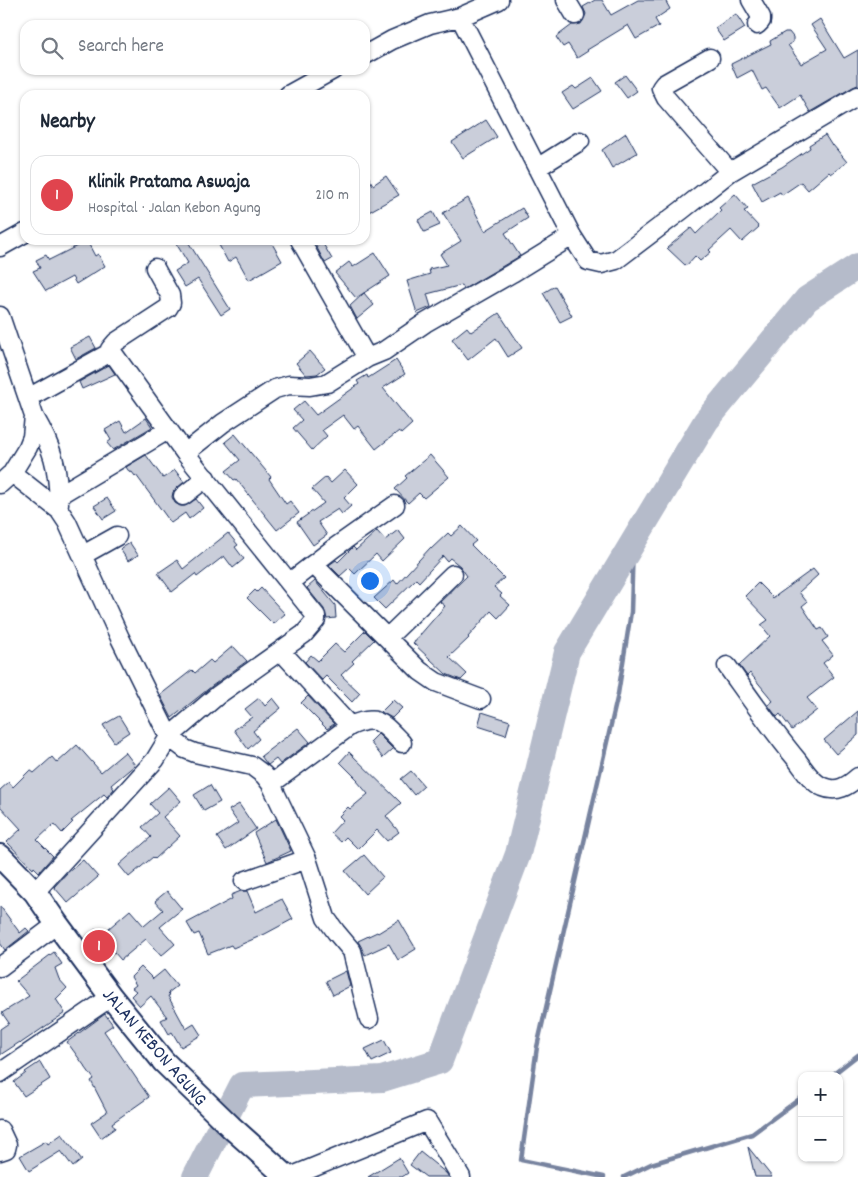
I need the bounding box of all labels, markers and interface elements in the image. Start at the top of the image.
search box [20,20,370,75]
icon: search [38,34,66,62]
text: Search here [78,34,164,61]
text: Nearby [40,108,95,138]
text: Klinik Pratama Aswaja [88,170,249,197]
text: 1 [55,184,59,207]
text: 210 m [315,184,349,207]
text: Hospital · Jalan Kebon Agung [88,197,261,220]
your location [357,568,383,594]
pin: 1 [83,927,115,965]
street label: JALAN KEBON AGUNG [95,983,212,1113]
map controls [798,1072,843,1162]
button: + [798,1072,843,1117]
button: − [798,1117,843,1162]

